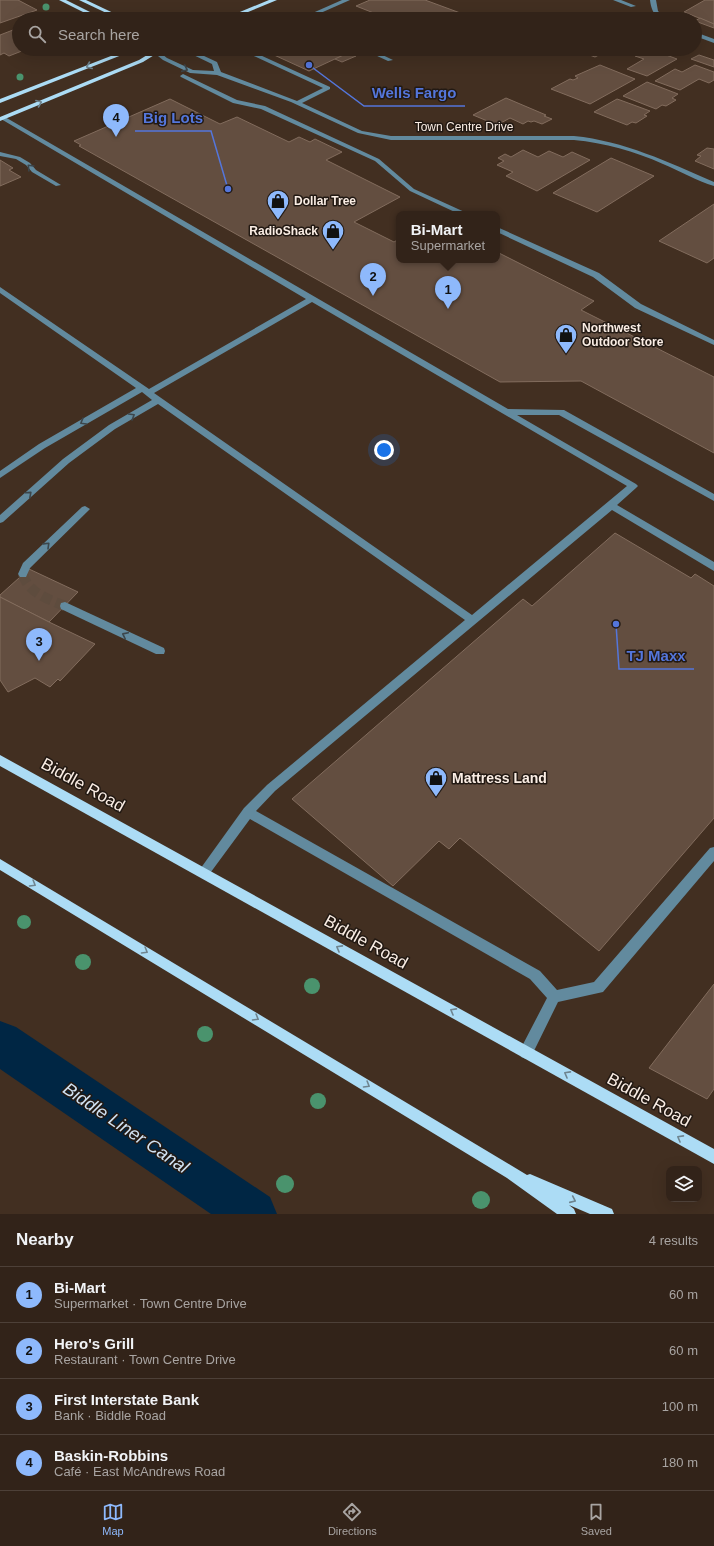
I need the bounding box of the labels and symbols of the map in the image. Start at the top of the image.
one-way arrow [86,61,93,69]
one-way arrow [181,64,189,72]
callout: Wells Fargo [364,79,465,106]
text: Wells Fargo [372,84,456,101]
one-way arrow [35,100,43,108]
pin: 4 [103,104,129,137]
callout: Big Lots [135,104,211,131]
text: Big Lots [143,109,203,126]
street label: Town Centre Drive [415,120,514,134]
one-way arrow [27,164,35,172]
shop icon: Dollar Tree [265,188,291,221]
place label: Dollar Tree [294,194,356,208]
shop icon: RadioShack [320,218,346,251]
place label: RadioShack [249,224,318,238]
pin: 2 [360,263,386,296]
pin: 1 [435,276,461,309]
place label: Northwest Outdoor Store [582,321,664,349]
shop icon: Northwest Outdoor Store [553,322,579,355]
one-way arrow [128,413,135,420]
one-way arrow [80,418,88,425]
your location [374,440,394,460]
one-way arrow [24,491,32,498]
one-way arrow [42,542,50,550]
pin: 3 [26,628,52,661]
one-way arrow [122,632,129,640]
callout: TJ Maxx [619,642,694,669]
text: TJ Maxx [626,647,686,664]
street label: Biddle Road [38,754,128,816]
shop icon: Mattress Land [423,765,449,798]
place label: Mattress Land [452,770,547,786]
one-way arrow [29,879,36,886]
street label: Biddle Road [321,911,411,973]
one-way arrow [336,945,344,952]
one-way arrow [141,946,148,954]
one-way arrow [450,1008,457,1016]
one-way arrow [252,1013,259,1021]
street label: Biddle Road [604,1069,694,1131]
one-way arrow [563,1072,571,1079]
water label: Biddle Liner Canal [59,1079,193,1178]
one-way arrow [363,1081,370,1088]
one-way arrow [677,1135,684,1142]
one-way arrow [570,1195,577,1203]

